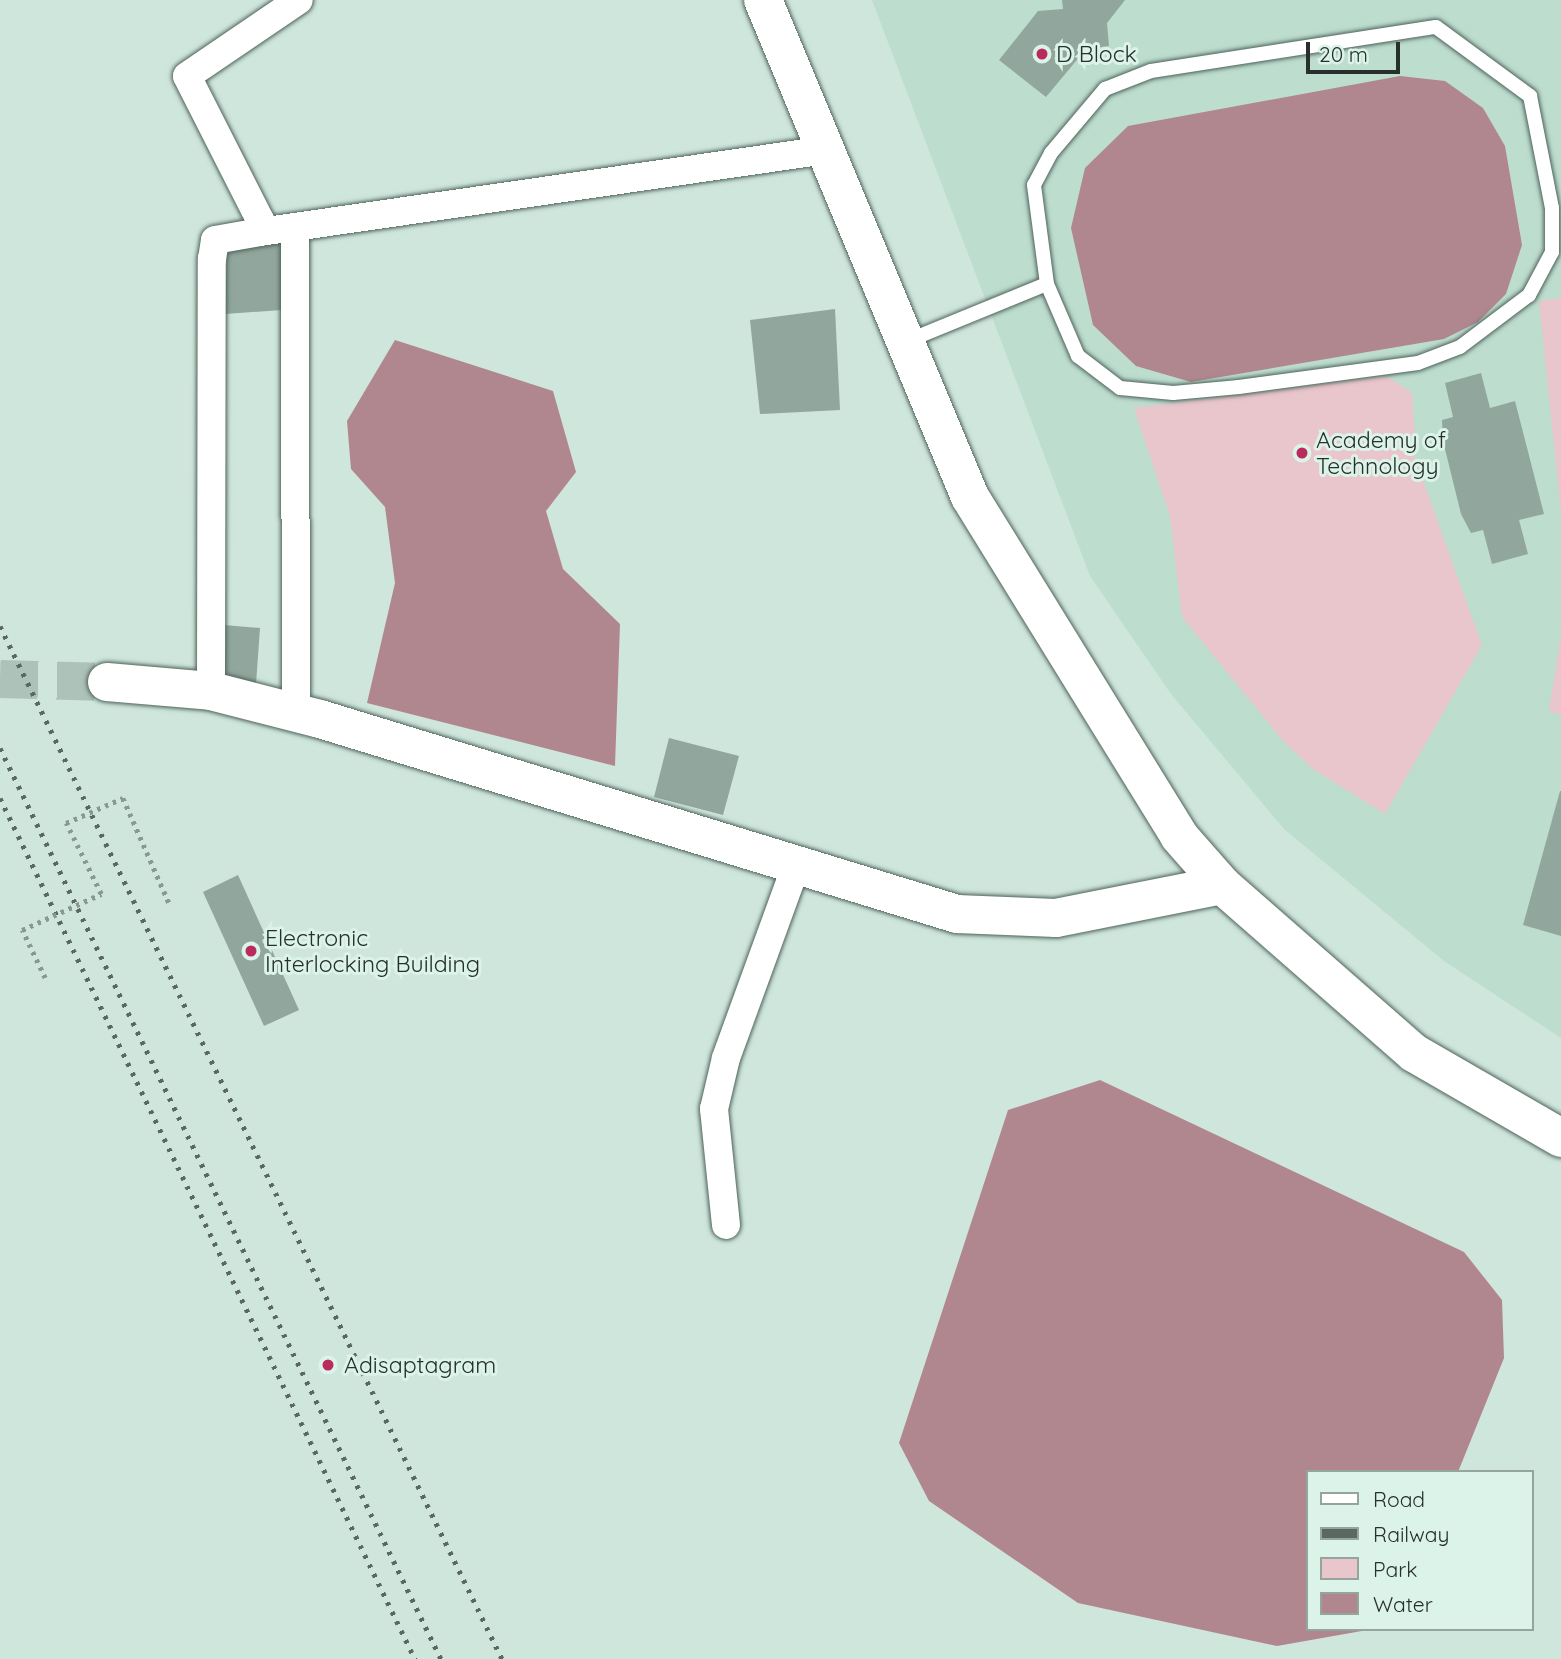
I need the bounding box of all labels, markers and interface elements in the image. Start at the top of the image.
scale bar [1309,28,1404,72]
place label: D Block [1056,40,1137,68]
text: 20 m [1319,41,1368,67]
marker: D Block [1034,46,1050,62]
place label: Academy of Technology [1316,426,1446,480]
marker: Academy of Technology [1294,445,1310,461]
place label: Electronic Interlocking Building [265,924,480,978]
marker: Electronic Interlocking Building [243,943,259,959]
place label: Adisaptagram [344,1351,496,1379]
marker: Adisaptagram [318,1355,338,1375]
legend [1306,1470,1533,1631]
text: Road [1373,1486,1425,1512]
text: Railway [1373,1521,1449,1547]
text: Park [1373,1556,1417,1582]
text: Water [1373,1591,1433,1617]

